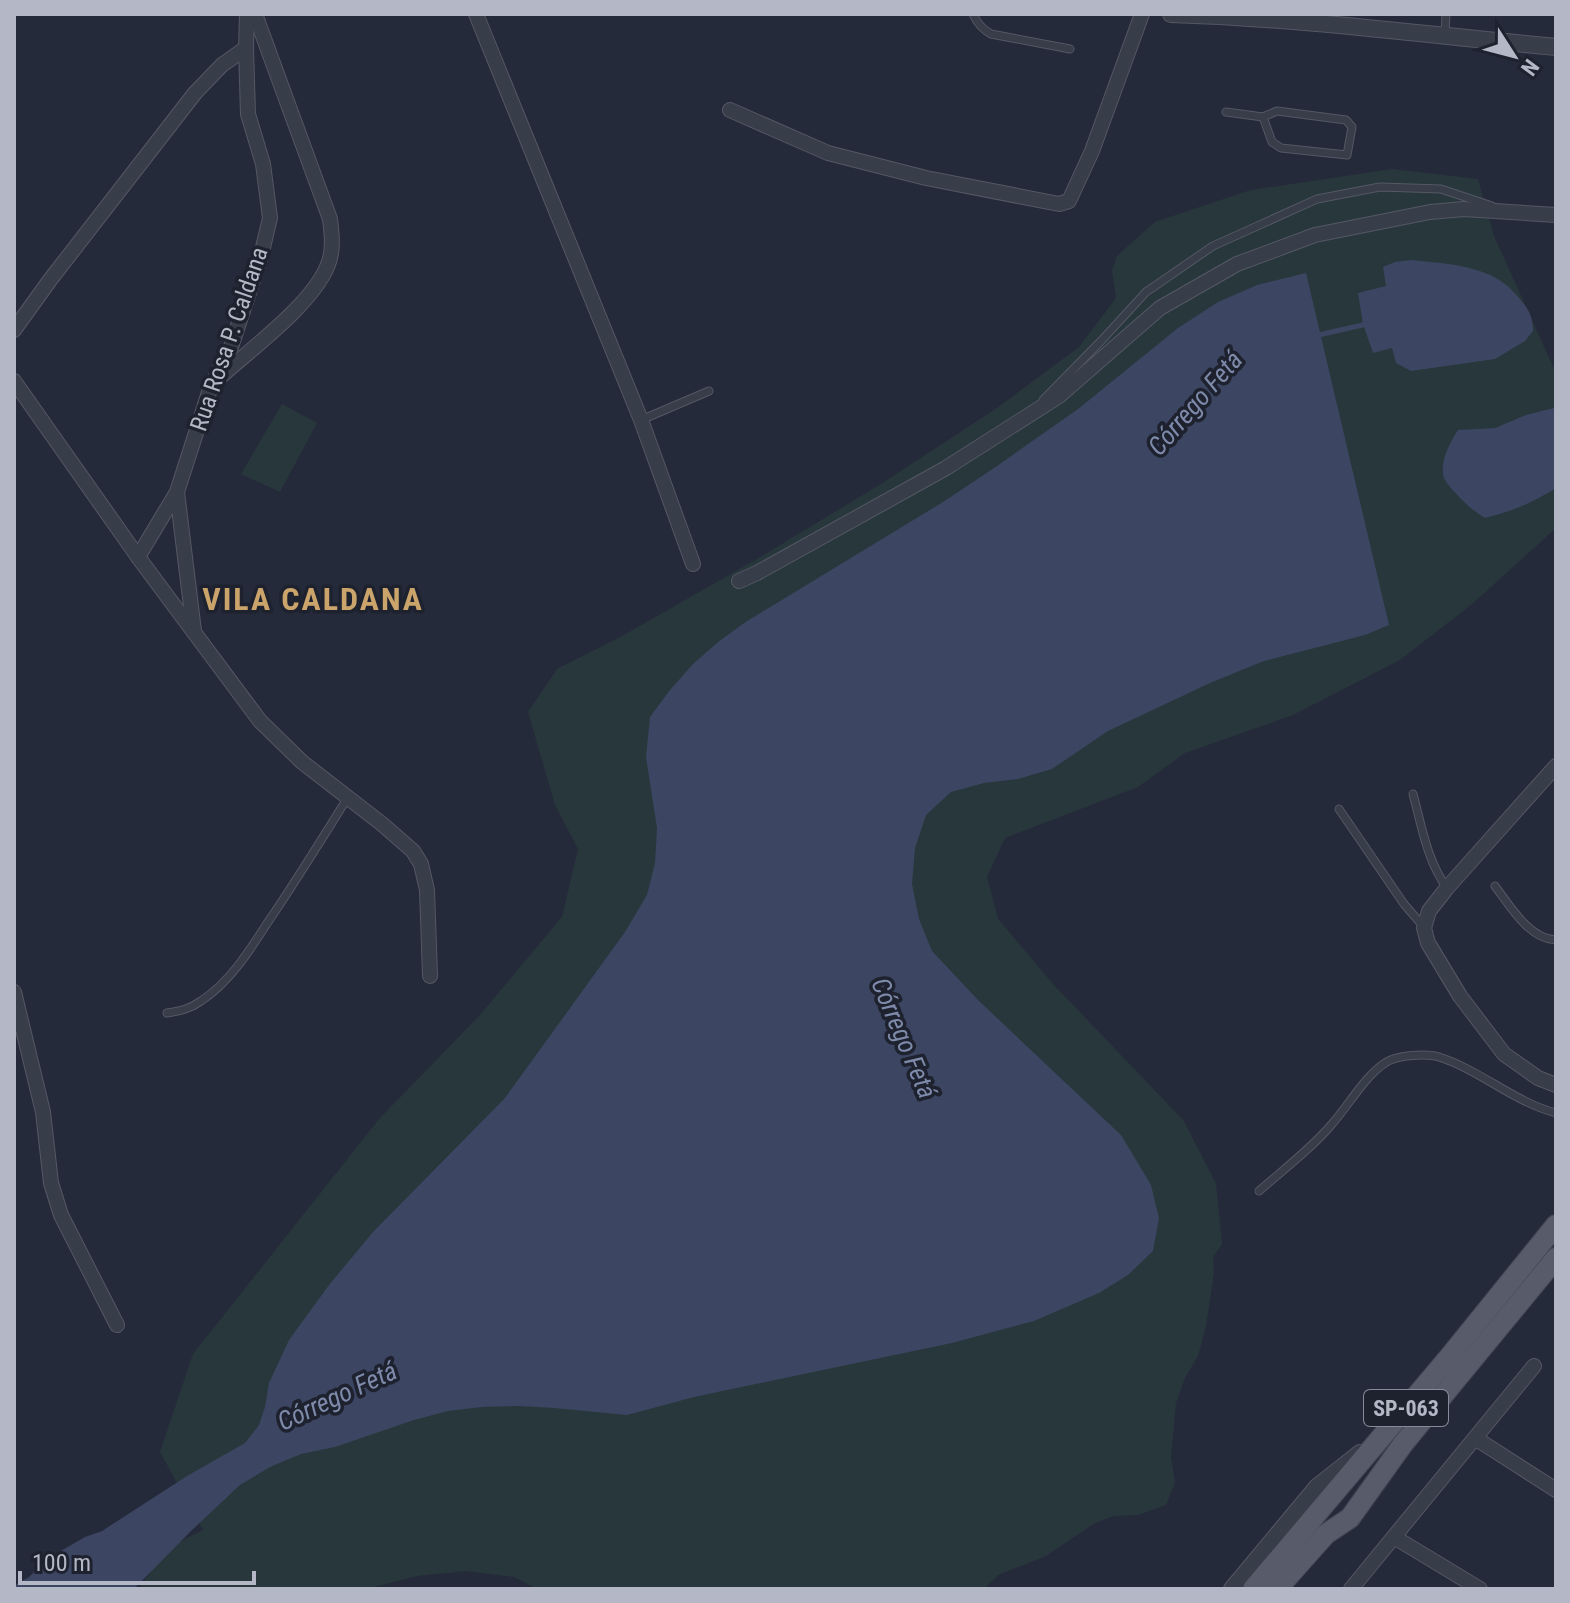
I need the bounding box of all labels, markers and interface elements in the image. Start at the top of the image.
north arrow [1474,16,1554,96]
text: N [1516,55,1544,80]
street label: Rua Rosa P. Caldana [184,243,274,435]
water label: Córrego Fetá [1142,344,1249,461]
district label: VILA CALDANA [202,580,424,618]
water label: Córrego Fetá [865,973,943,1104]
water label: Córrego Fetá [273,1355,402,1437]
road number: SP-063 [1364,1390,1448,1426]
scale bar [20,1535,254,1585]
text: 100 m [32,1549,91,1577]

